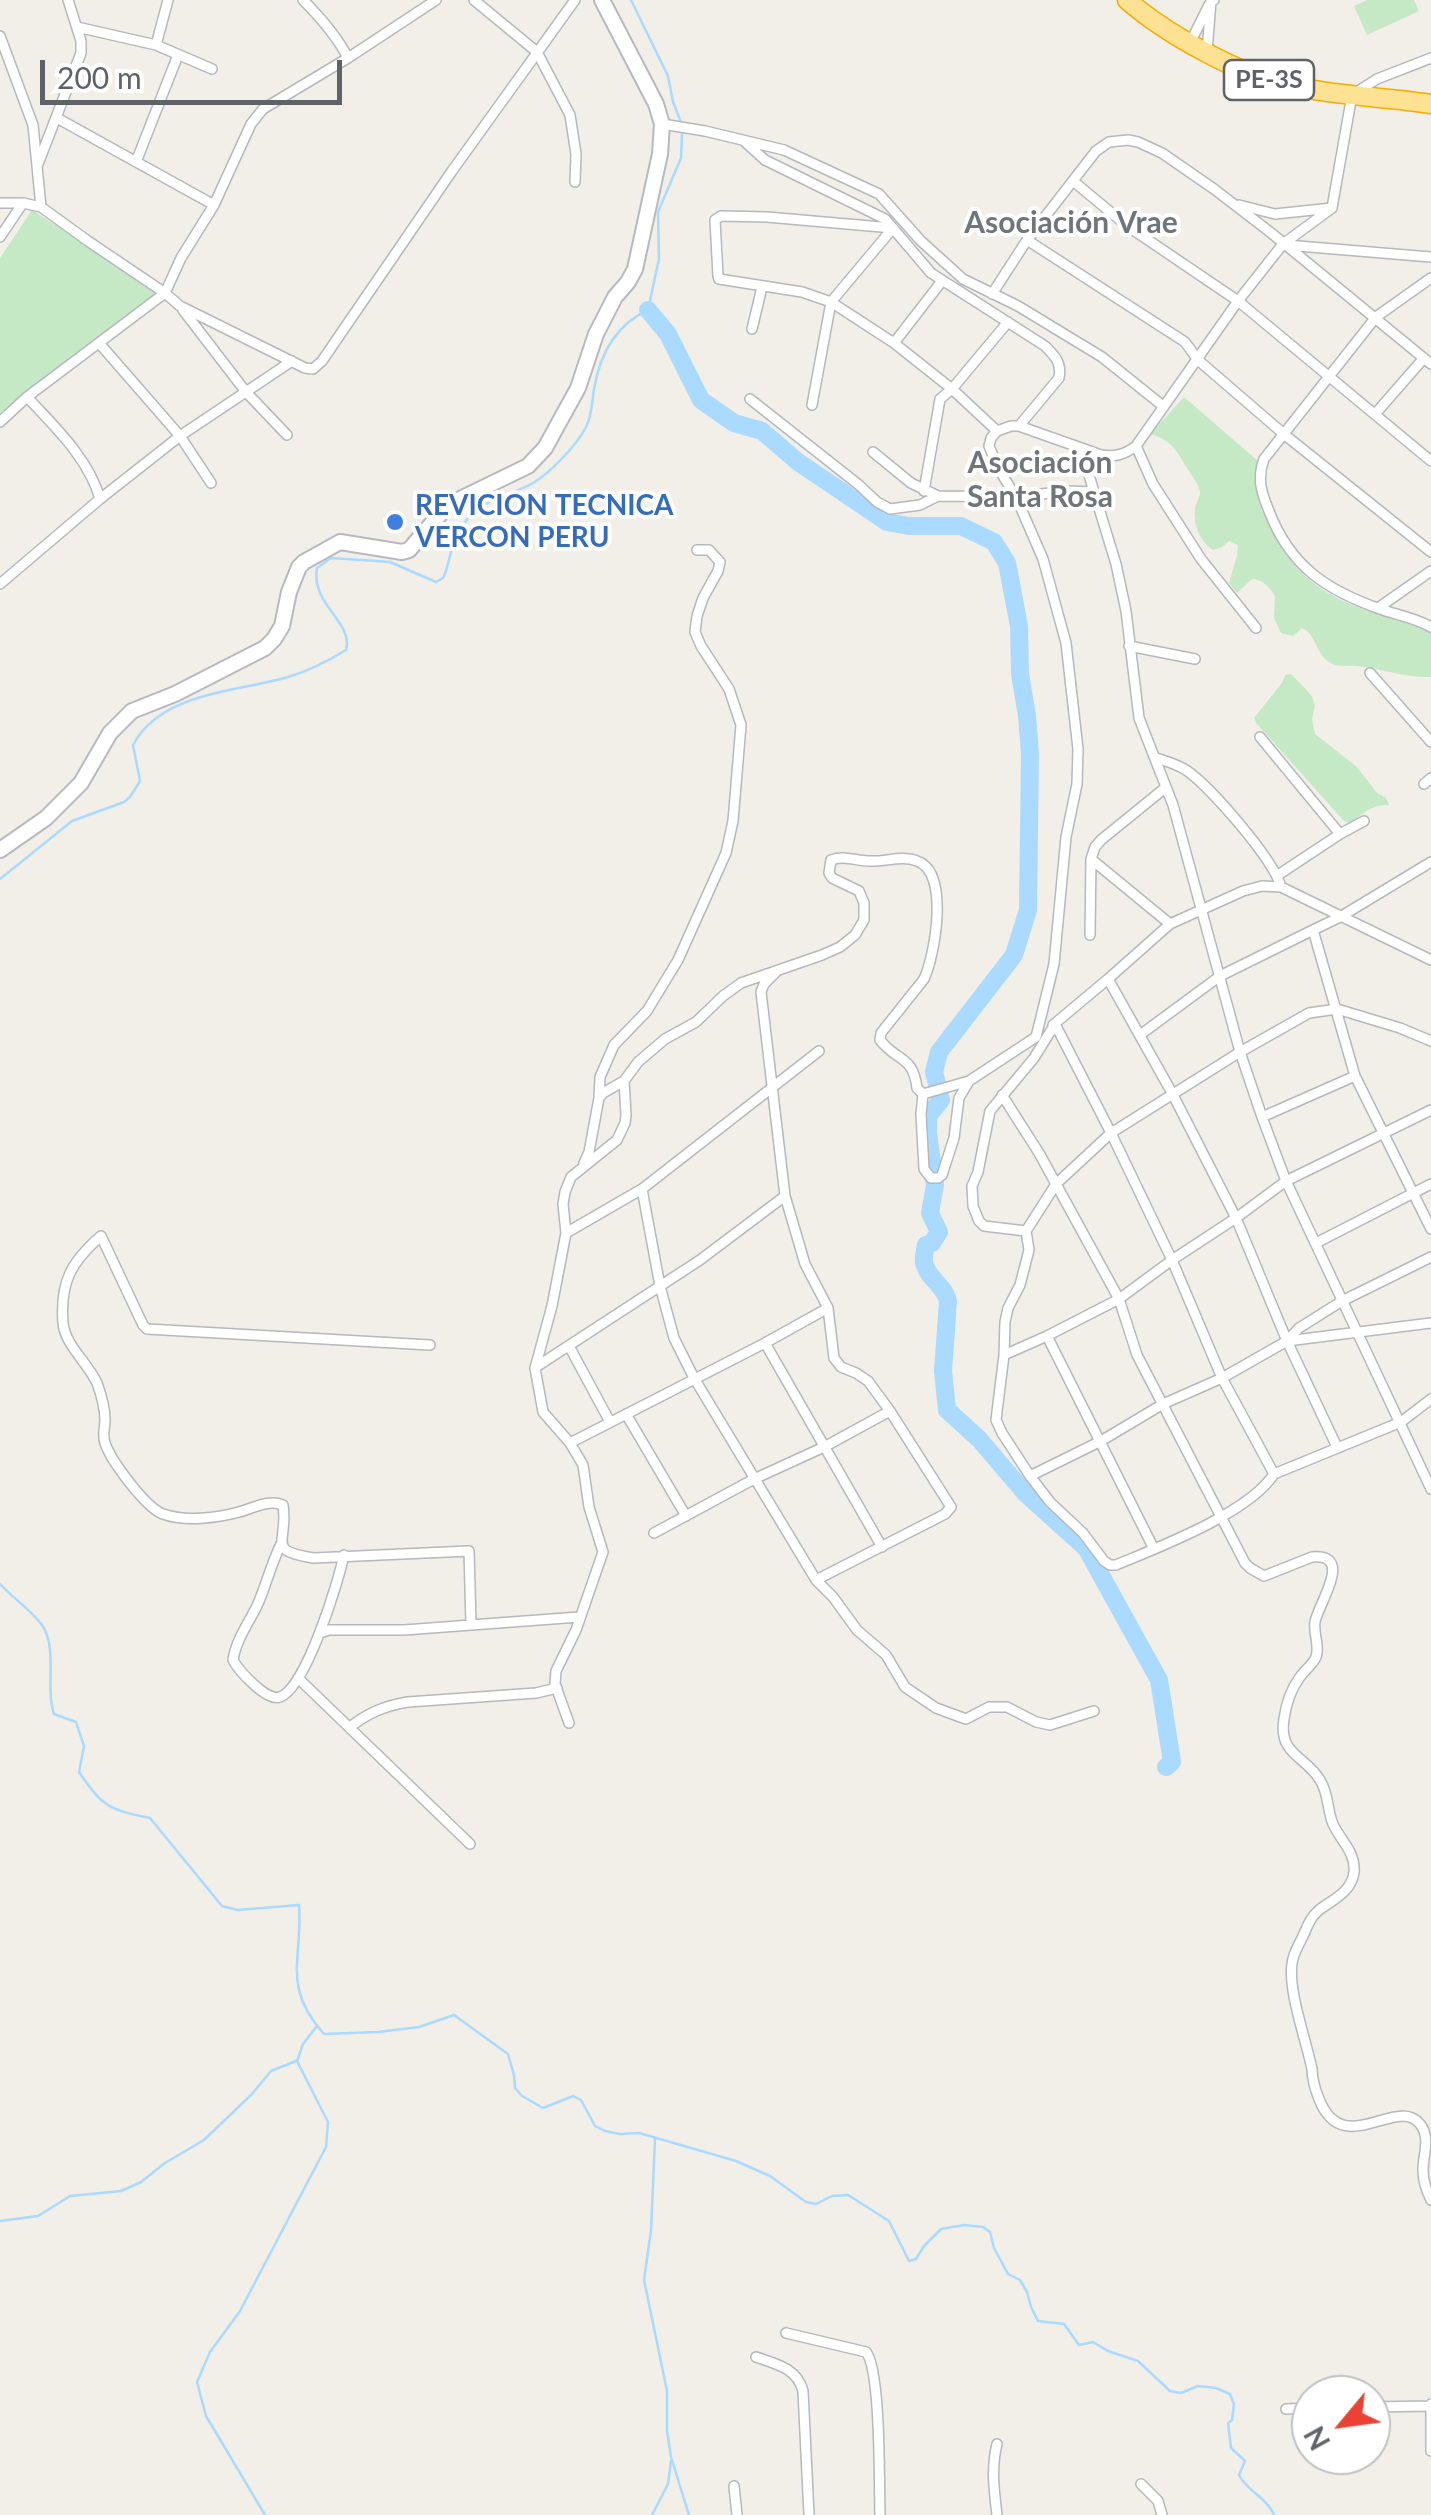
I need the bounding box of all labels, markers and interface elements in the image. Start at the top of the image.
scale bar [45,40,348,102]
text: 200 m [57,59,142,95]
road number: PE-3S [1224,60,1314,100]
district label: Asociación Vrae [964,205,1178,241]
district label: Asociación Santa Rosa [967,445,1113,516]
place label: REVICION TECNICA VERCON PERU [415,489,674,555]
marker: REVICION TECNICA VERCON PERU [384,511,406,533]
north arrow [1291,2375,1391,2475]
text: N [1296,2421,1337,2456]

